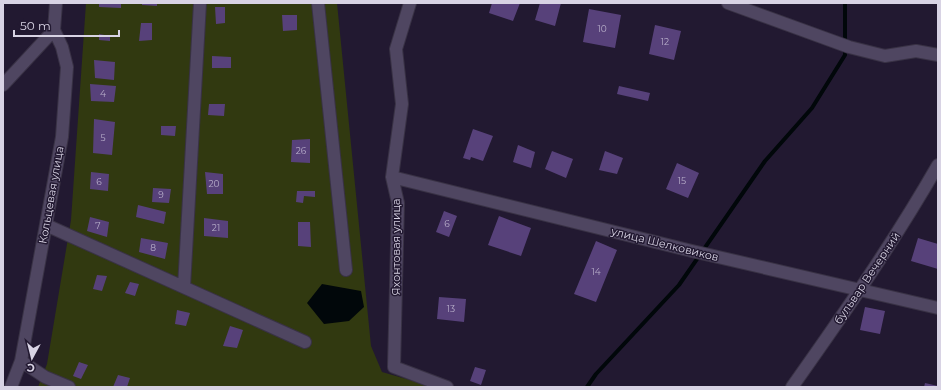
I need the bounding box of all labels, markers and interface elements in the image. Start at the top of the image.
scale bar [14,12,119,38]
text: 50 m [20,18,51,33]
house number: 10 [597,23,607,34]
house number: 12 [661,36,669,47]
house number: 4 [100,88,106,99]
house number: 5 [100,132,106,143]
street label: Кольцевая улица [36,145,66,245]
house number: 26 [296,145,307,156]
house number: 15 [678,175,686,186]
house number: 6 [96,176,102,187]
house number: 20 [208,178,220,189]
house number: 9 [158,189,164,200]
street label: Яхонтовая улица [389,199,403,296]
house number: 6 [444,218,450,229]
house number: 7 [95,220,101,231]
house number: 21 [212,222,220,233]
street label: улица Шелковиков [609,224,720,264]
street label: бульвар Вечерний [831,229,903,327]
house number: 8 [150,242,156,253]
house number: 14 [591,266,601,277]
house number: 13 [447,303,455,314]
north arrow [12,338,52,378]
text: С [26,360,36,375]

